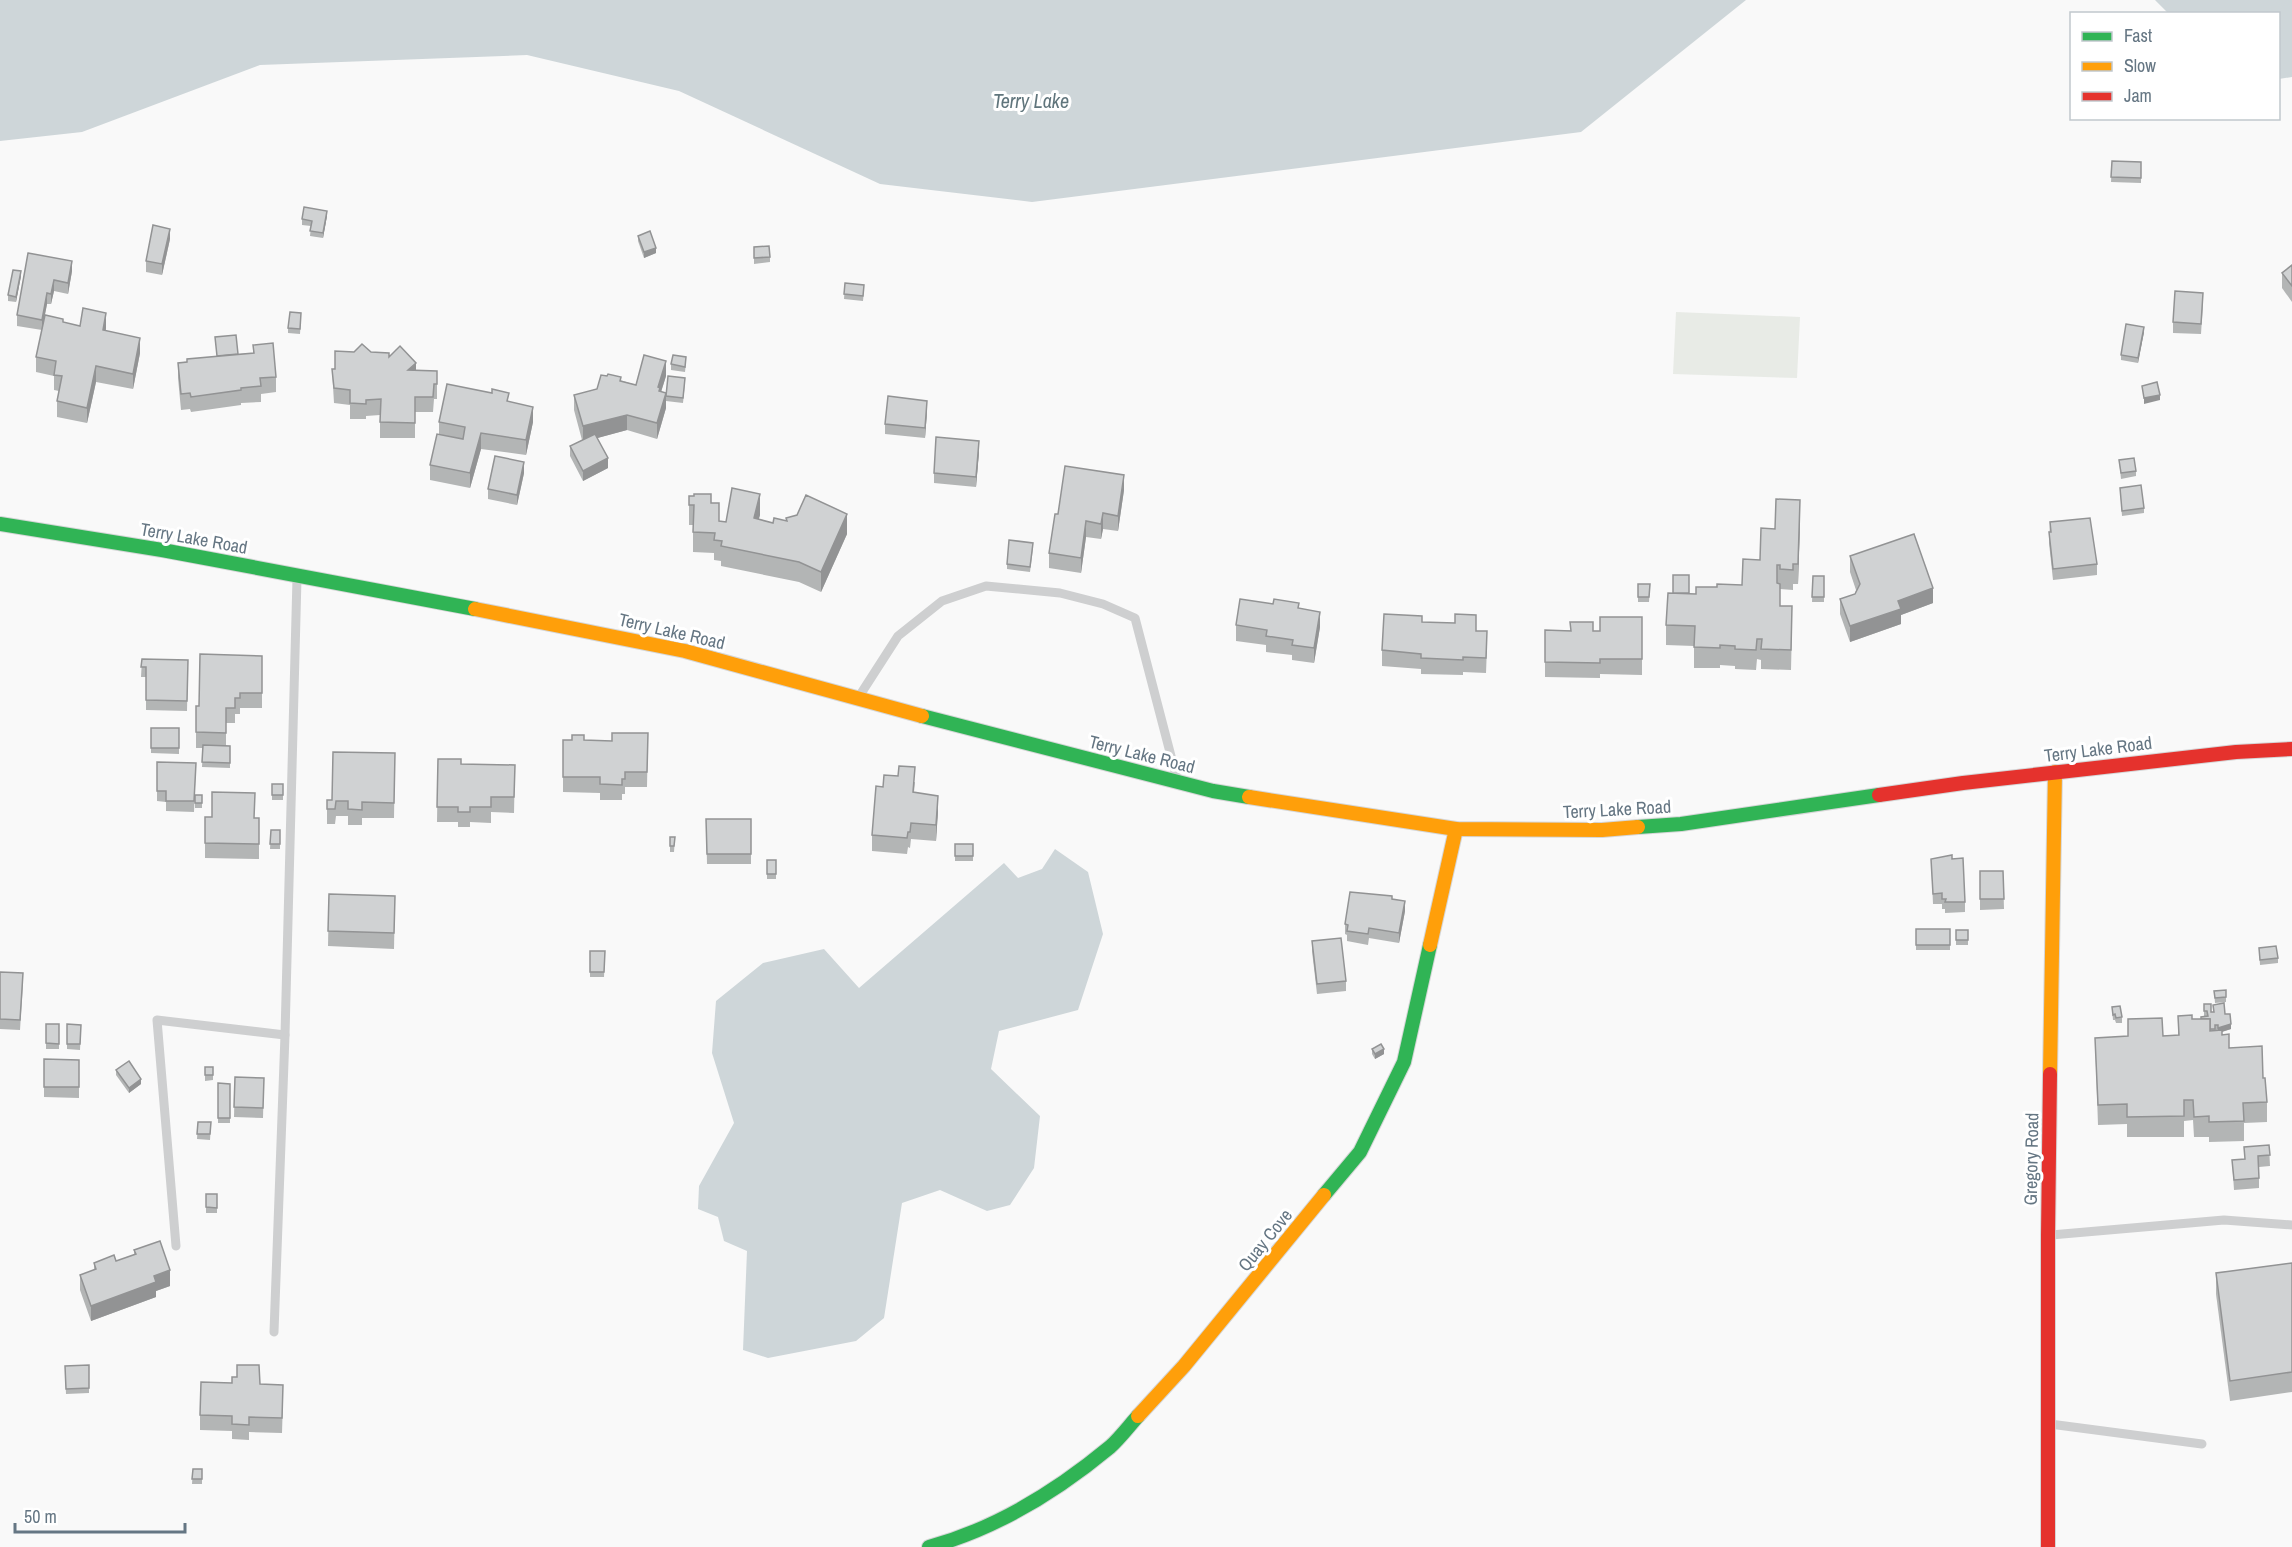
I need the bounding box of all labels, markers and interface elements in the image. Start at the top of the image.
legend [2070,12,2280,120]
text: Fast [2124,23,2152,48]
text: Slow [2124,53,2156,78]
text: Jam [2124,83,2152,108]
water label: Terry Lake [993,87,1069,114]
street label: Terry Lake Road [139,516,249,560]
street label: Terry Lake Road [616,607,728,655]
street label: Terry Lake Road [1086,729,1198,779]
street label: Terry Lake Road [2043,730,2153,768]
street label: Terry Lake Road [1562,794,1672,824]
street label: Gregory Road [2018,1112,2044,1206]
street label: Quay Cove [1232,1203,1298,1277]
scale bar [15,1496,184,1534]
text: 50 m [24,1504,57,1529]

